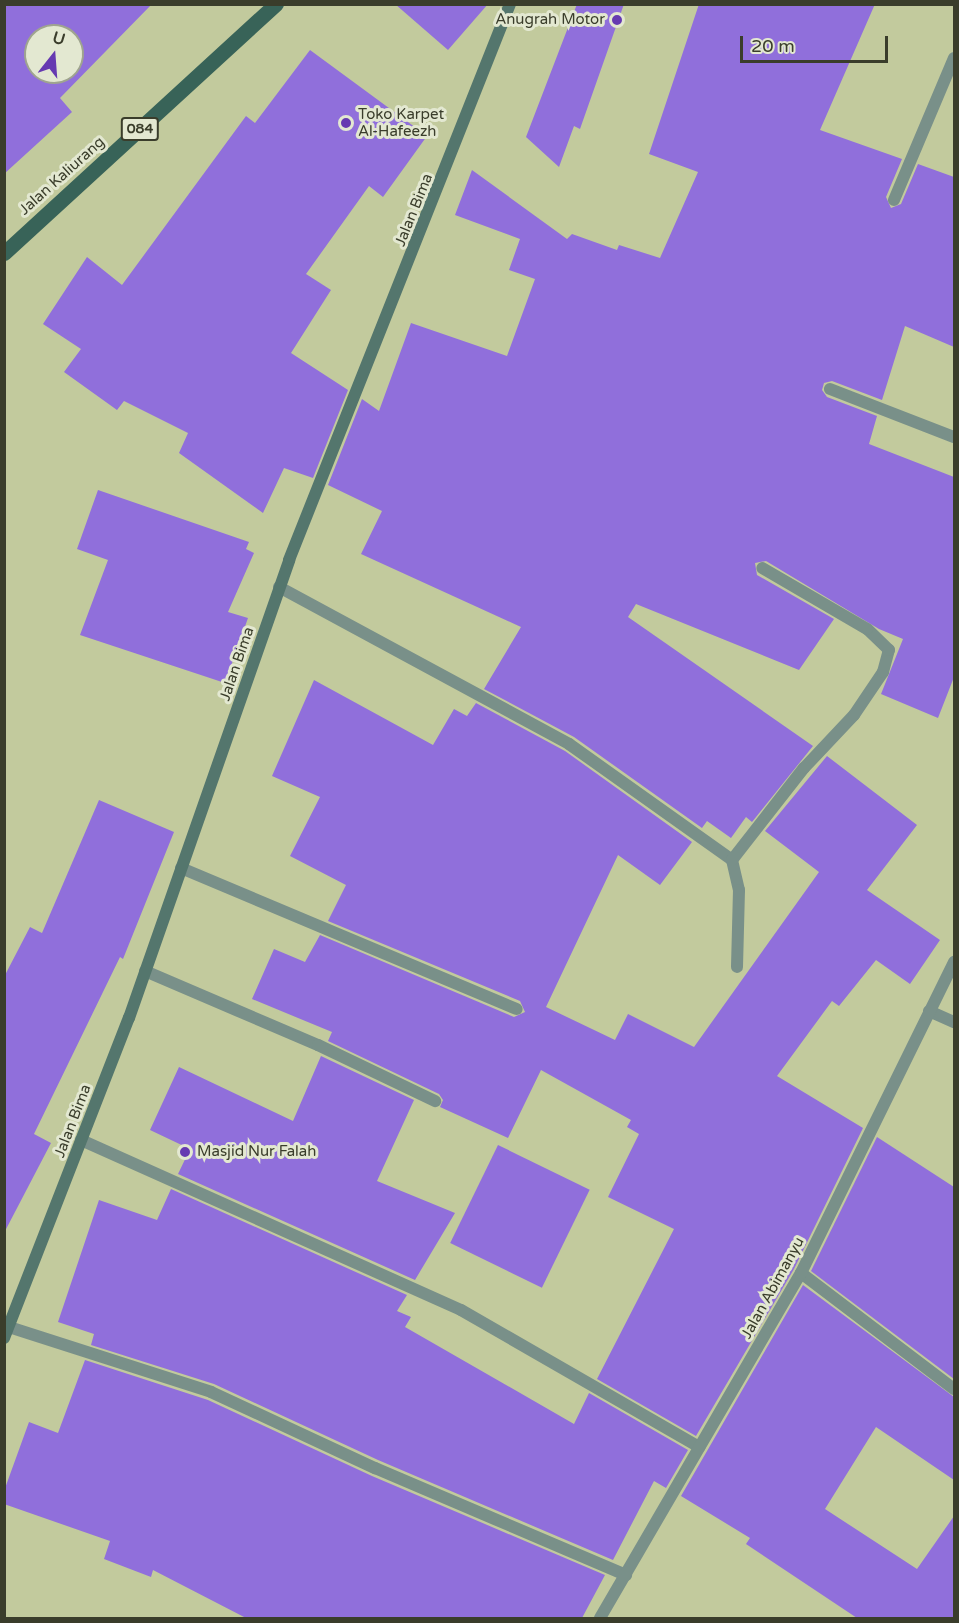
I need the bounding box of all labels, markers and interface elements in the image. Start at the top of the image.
place label: Anugrah Motor [495,11,605,29]
marker: Anugrah Motor [610,13,624,27]
north arrow [24,24,84,84]
scale bar [743,24,892,62]
text: U [50,27,67,50]
text: 20 m [751,35,795,57]
place label: Toko Karpet Al-Hafeezh [358,105,444,140]
marker: Toko Karpet Al-Hafeezh [339,116,353,130]
road number: 084 [120,118,160,140]
street label: Jalan Kaliurang [16,133,108,219]
street label: Jalan Bima [391,171,437,249]
street label: Jalan Bima [216,625,258,703]
street label: Jalan Bima [51,1082,95,1160]
place label: Masjid Nur Falah [197,1143,316,1161]
marker: Masjid Nur Falah [178,1145,192,1159]
street label: Jalan Abimanyu [738,1234,808,1342]

